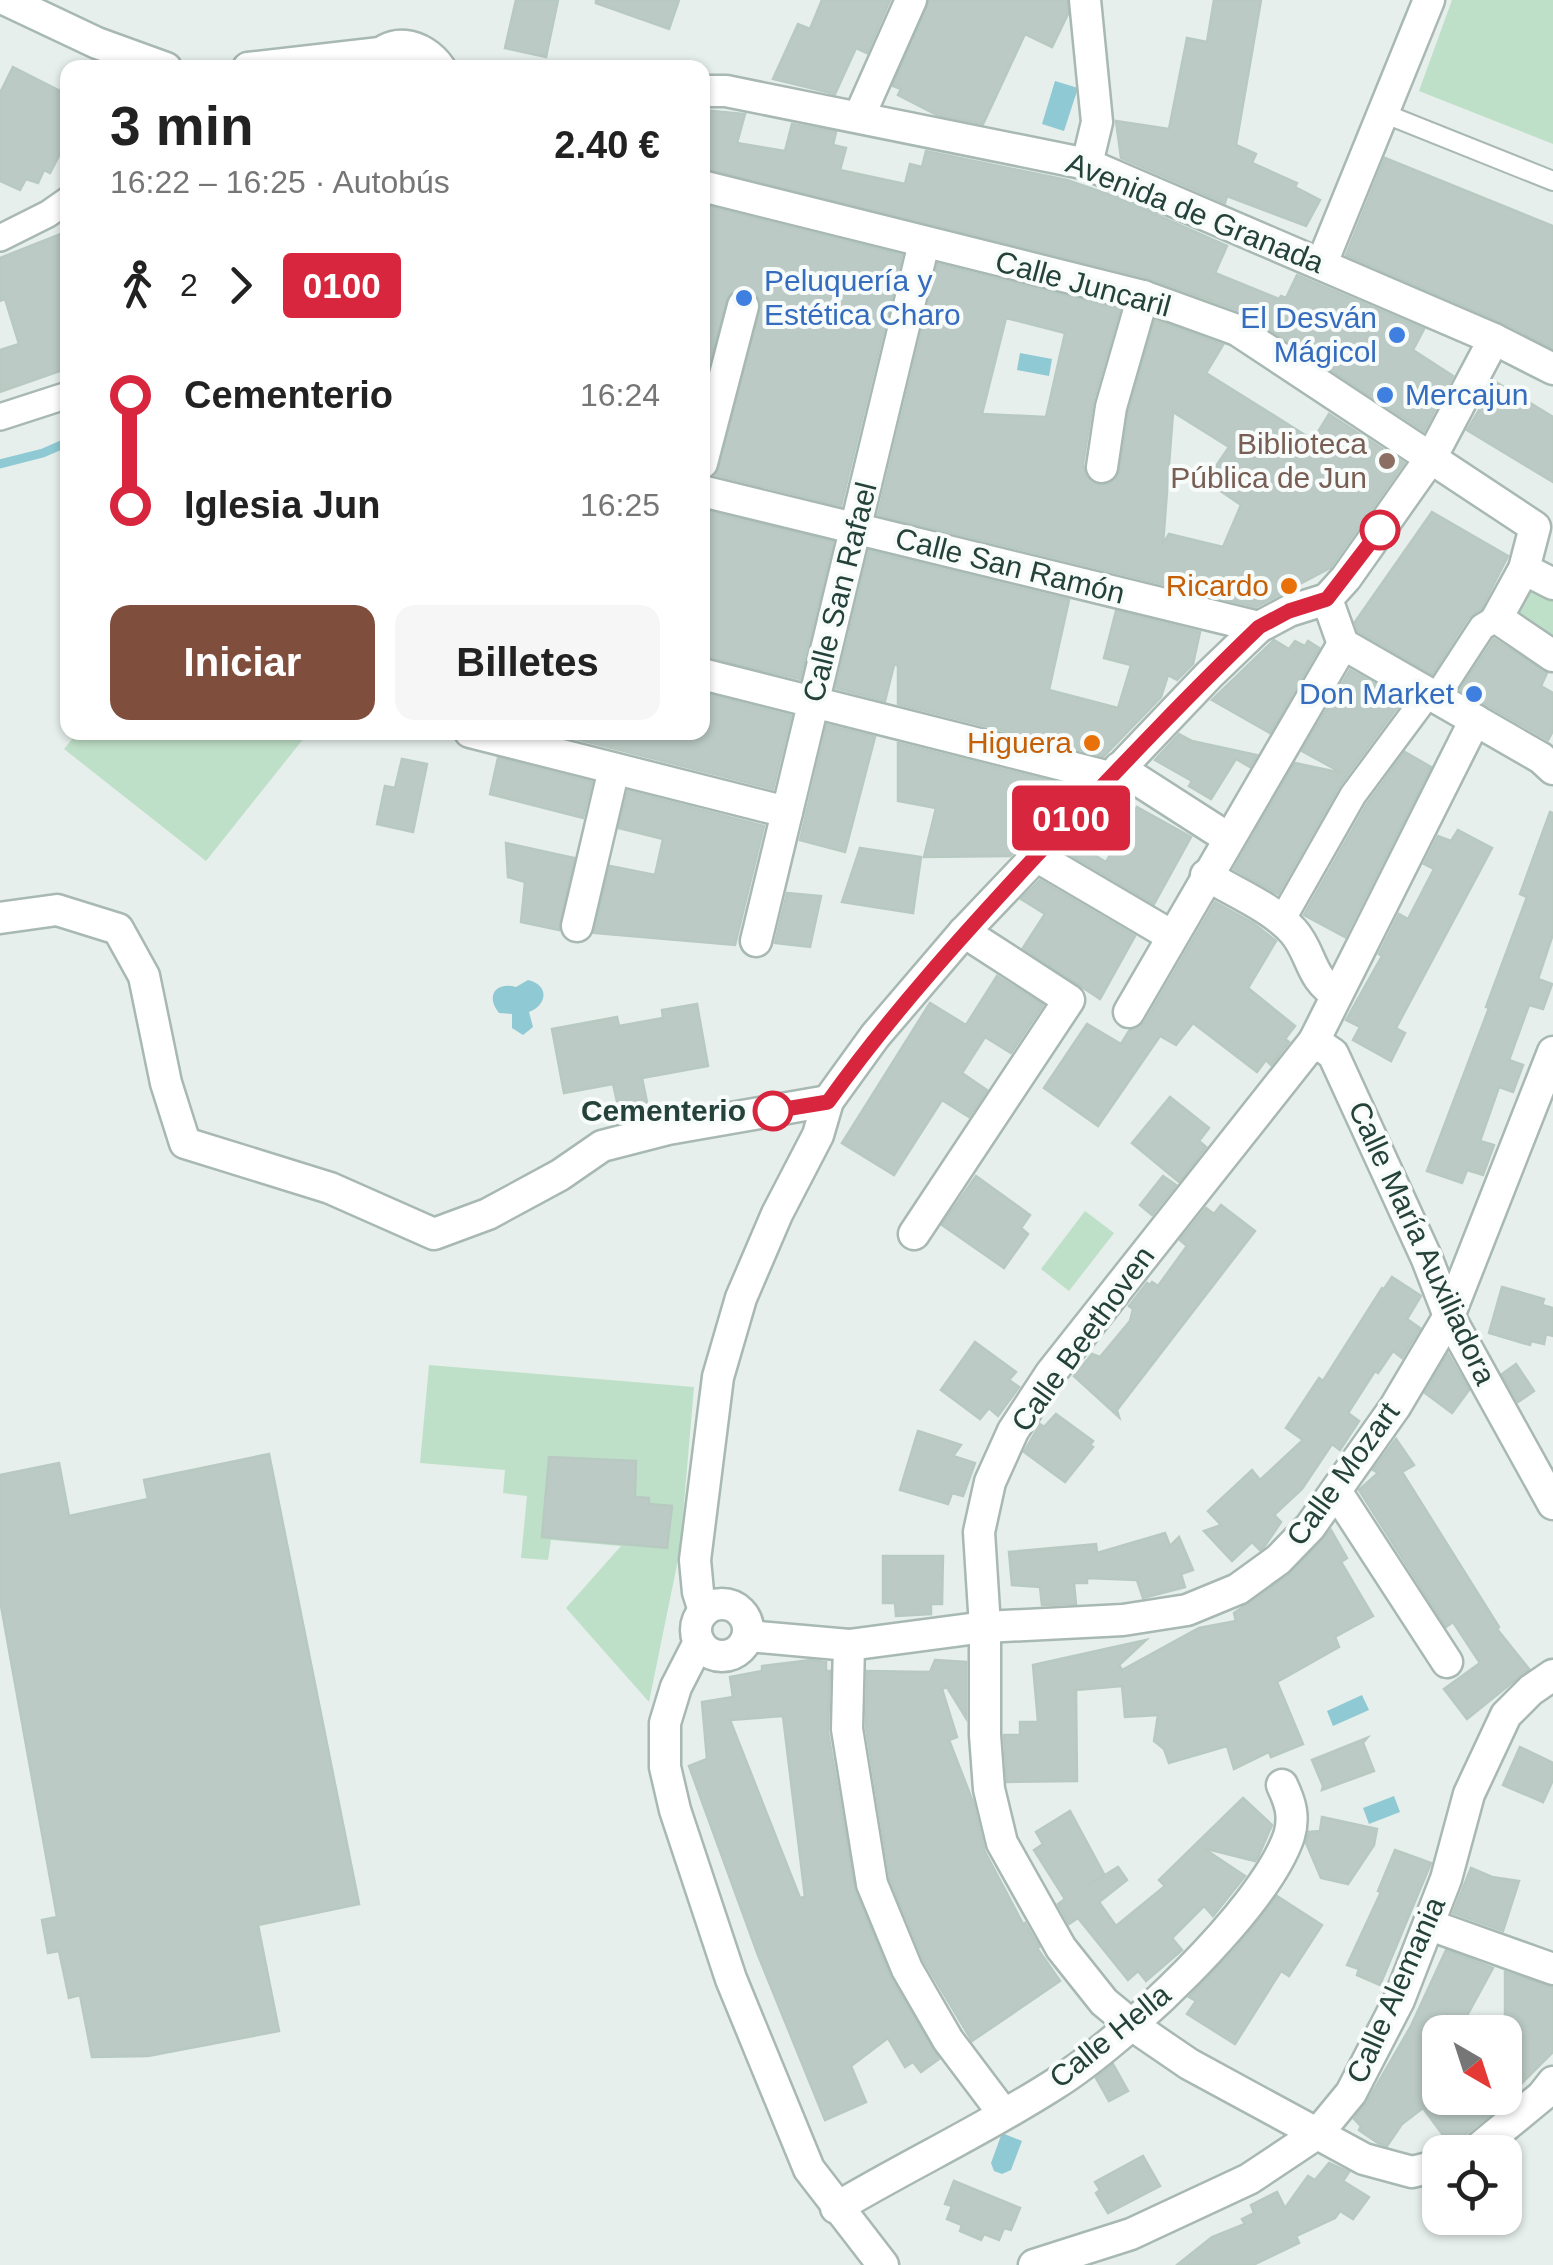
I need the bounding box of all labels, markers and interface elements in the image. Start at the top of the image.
text: 3 min [110,95,254,157]
text: 2.40 € [554,124,660,166]
street label: Avenida de Granada [1062,146,1329,279]
text: 16:22 – 16:25 · Autobús [110,164,450,200]
street label: Calle Juncaril [992,244,1174,323]
icon: walk [110,258,165,313]
icon: forward [213,258,268,313]
place label: Peluquería y Estética Charo [764,264,961,331]
text: 0100 [303,266,381,305]
text: 2 [180,267,198,303]
marker: Peluquería y Estética Charo [733,287,755,309]
place label: El Desván Mágicol [1240,301,1377,368]
marker: El Desván Mágicol [1386,324,1408,346]
text: Cementerio [184,374,393,416]
text: 16:24 [580,377,660,413]
place label: Mercajun [1405,378,1528,411]
marker: Mercajun [1374,384,1396,406]
place label: Biblioteca Pública de Jun [1170,427,1367,494]
marker: Biblioteca Pública de Jun [1376,450,1398,472]
street label: Calle San Rafael [796,479,883,705]
text: Iglesia Jun [184,484,380,526]
text: 16:25 [580,487,660,523]
unlabelled marker [1361,511,1399,549]
street label: Calle San Ramón [892,521,1128,610]
place label: Ricardo [1166,569,1269,602]
marker: Ricardo [1278,575,1300,597]
button: Iniciar [110,605,375,720]
button: Billetes [395,605,660,720]
place label: Don Market [1299,677,1455,710]
marker: Don Market [1463,683,1485,705]
place label: Higuera [967,726,1072,759]
marker: Higuera [1081,732,1103,754]
line badge: 0100 [1001,786,1141,850]
text: 0100 [1032,799,1110,838]
marker: Cementerio [754,1092,792,1130]
place label: Cementerio [581,1094,746,1127]
street label: Calle María Auxiliadora [1342,1096,1503,1390]
street label: Calle Beethoven [1005,1240,1161,1437]
street label: Calle Mozart [1280,1395,1406,1552]
street label: Calle Alemania [1340,1891,1451,2088]
street label: Calle Hella [1043,1977,1177,2094]
north arrow [1422,2015,1522,2115]
map controls [1422,2015,1522,2235]
button: locate [1422,2135,1522,2235]

